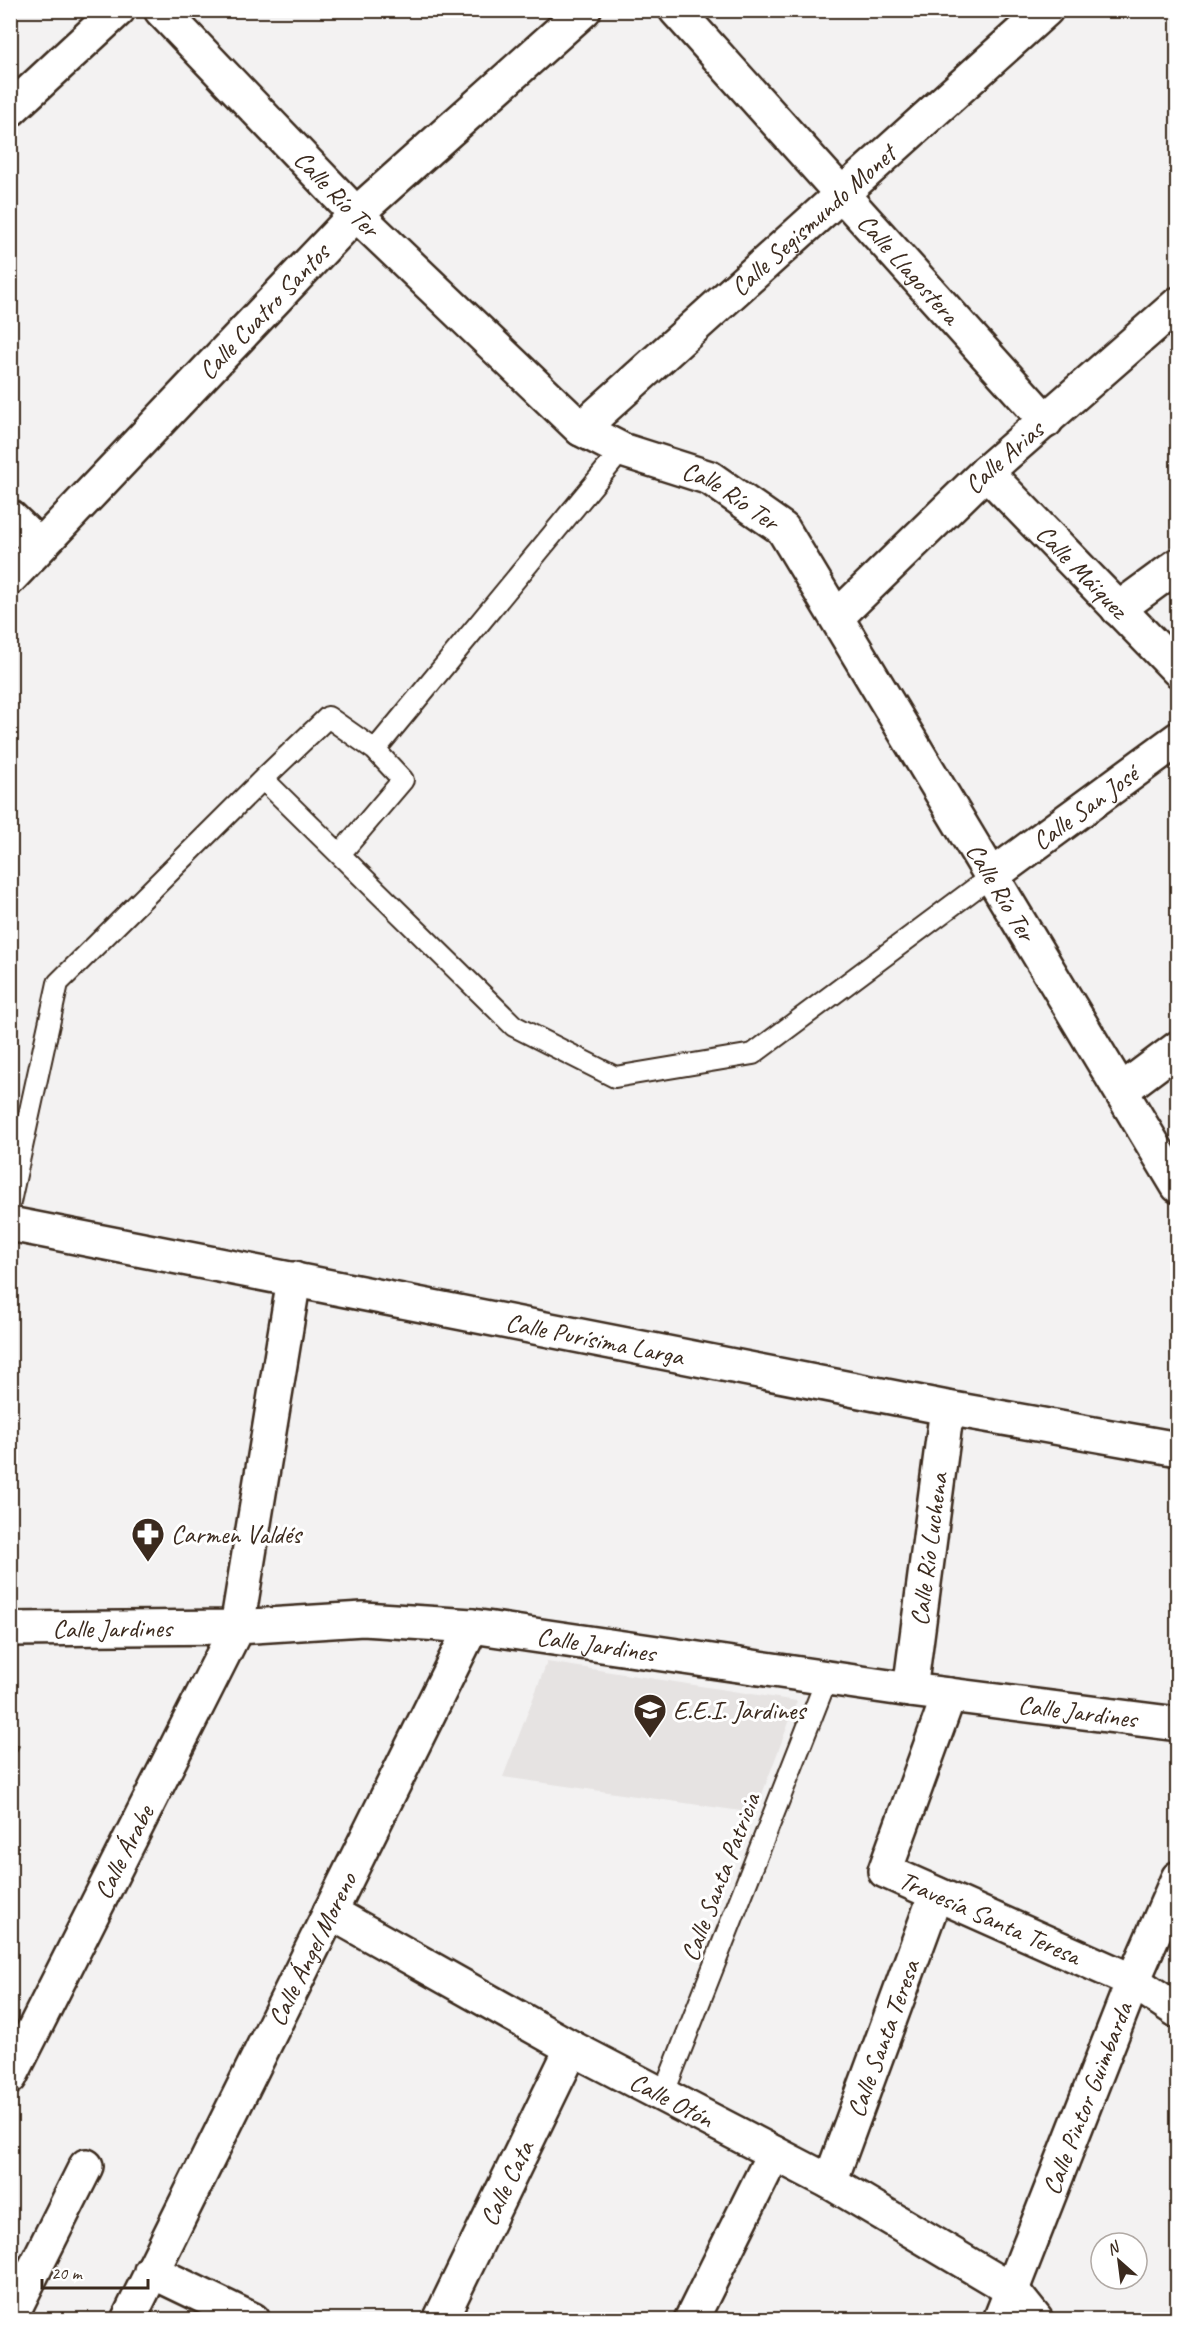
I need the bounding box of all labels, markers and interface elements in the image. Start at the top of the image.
street label: Calle Segismundo Monet [724,135,905,303]
street label: Calle Río Ter [287,143,388,246]
street label: Calle Llagostera [850,207,968,333]
street label: Calle Cuatro Santos [191,235,338,387]
street label: Calle Arias [957,412,1052,501]
street label: Calle Río Ter [678,454,787,540]
street label: Calle Máiquez [1029,517,1137,627]
street label: Calle San José [1026,756,1147,858]
street label: Calle Río Ter [958,837,1044,949]
street label: Calle Purísima Larga [503,1306,688,1373]
street label: Calle Río Luchena [903,1469,956,1628]
pharmacy icon: Carmen Valdés [130,1516,166,1563]
place label: Carmen Valdés [171,1518,303,1551]
street label: Calle Jardines [52,1612,174,1646]
street label: Calle Jardines [535,1620,660,1670]
street label: Calle Jardines [1016,1688,1141,1736]
school or university icon: E.E.I. Jardines [632,1692,668,1739]
place label: E.E.I. Jardines [673,1694,807,1727]
street label: Calle Santa Patricia [673,1787,768,1966]
street label: Calle Árabe [87,1798,162,1905]
street label: Travesía Santa Teresa [894,1863,1088,1974]
street label: Calle Ángel Moreno [260,1866,365,2031]
street label: Calle Santa Teresa [839,1954,928,2122]
street label: Calle Pintor Guimbarda [1035,1996,1141,2199]
street label: Calle Otón [624,2065,720,2136]
street label: Calle Cata [472,2134,542,2231]
north arrow [1089,2231,1149,2291]
text: N [1103,2236,1124,2260]
scale bar [42,2252,148,2290]
text: 20 m [51,2262,84,2284]

